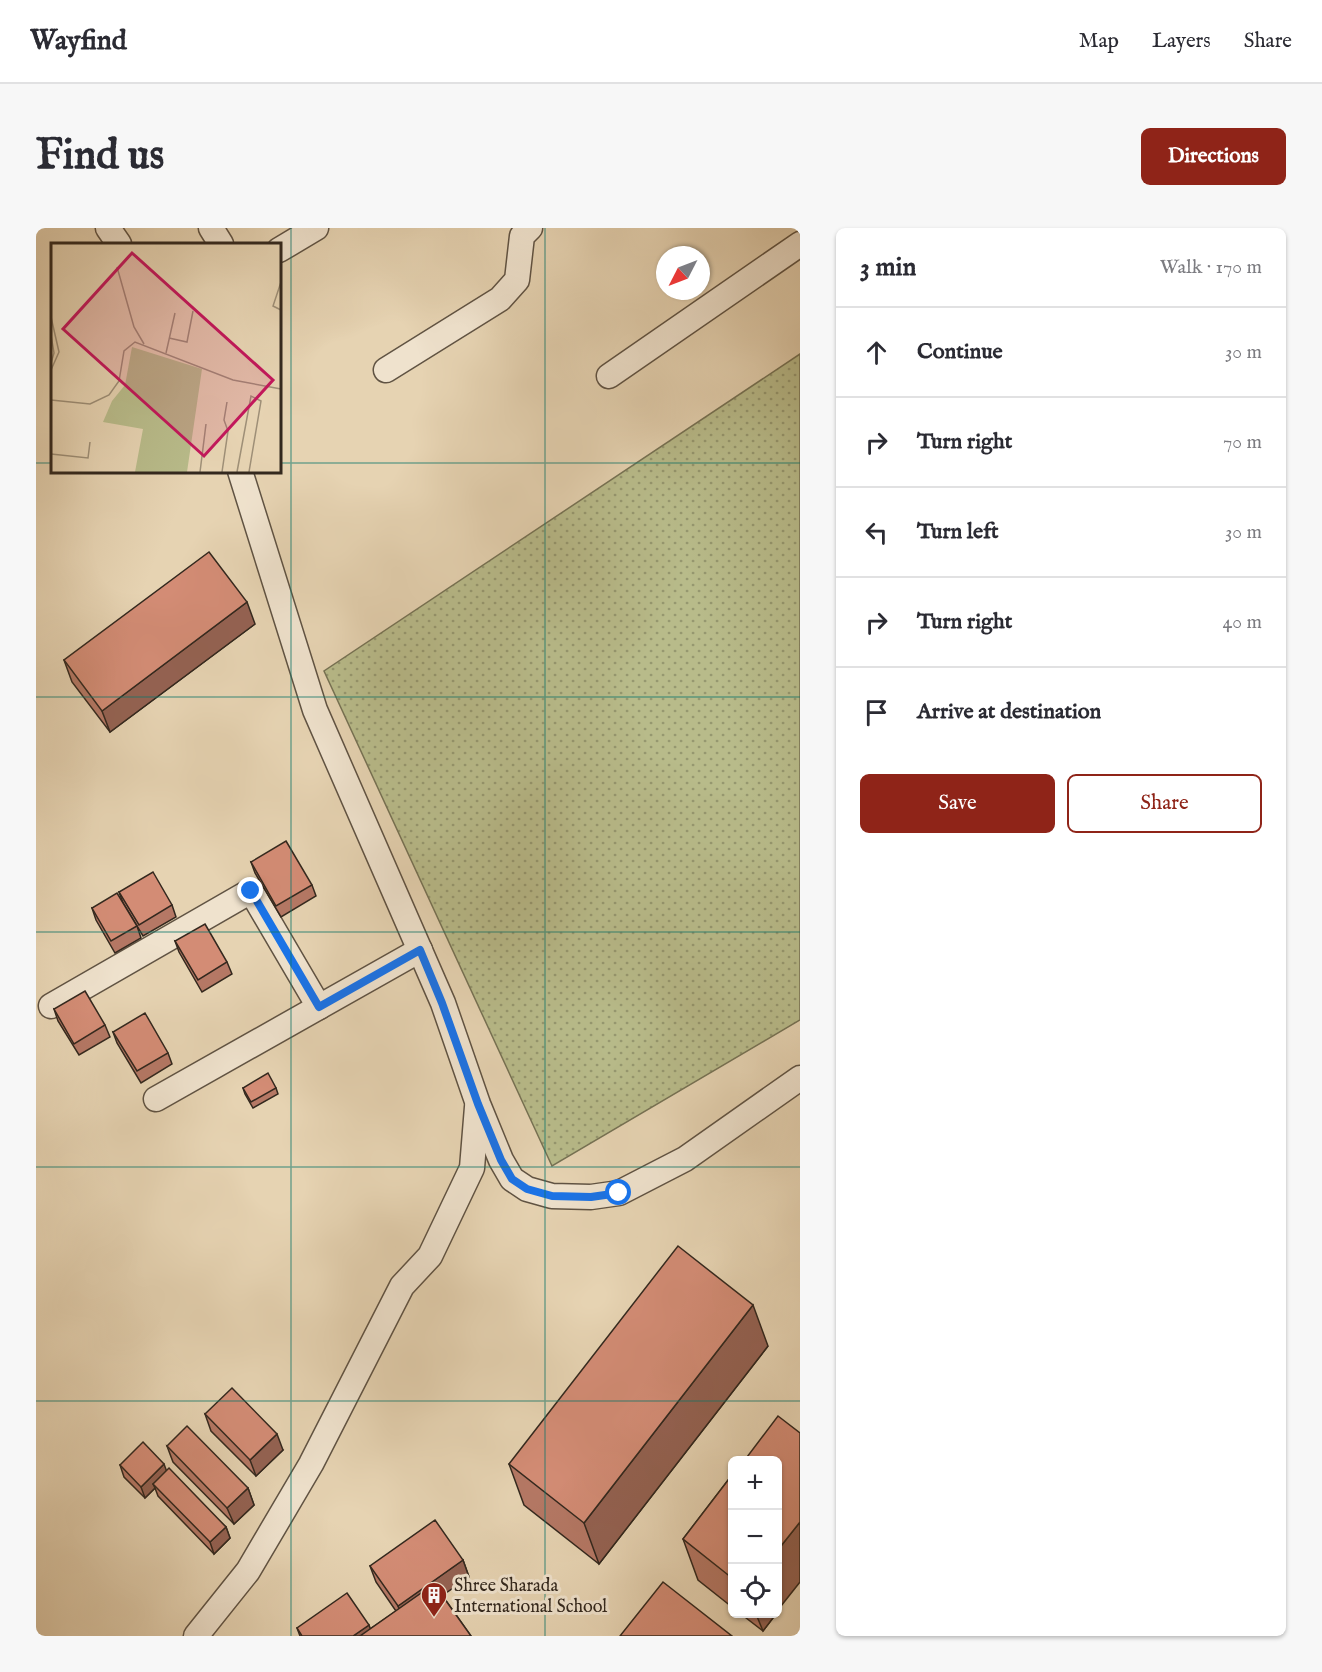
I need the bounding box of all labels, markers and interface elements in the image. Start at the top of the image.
text: Wayfind [30,24,127,59]
text: Map [1079,28,1119,55]
text: Layers [1152,28,1211,55]
text: Share [1244,28,1292,55]
button: Directions [1141,128,1286,185]
text: Find us [36,130,164,183]
inset map [51,243,280,472]
north arrow [656,246,710,300]
text: 3 min [860,251,916,284]
text: Walk · 170 m [1160,255,1262,280]
icon: ahead [860,336,893,369]
text: Continue [917,338,1003,366]
text: 30 m [1225,340,1262,365]
icon: right [860,426,893,459]
text: Turn right [917,428,1012,456]
text: 70 m [1223,430,1262,455]
icon: left [860,516,893,549]
text: Turn left [917,518,999,546]
text: 30 m [1225,520,1262,545]
icon: right [860,606,893,639]
text: Turn right [917,608,1012,636]
text: 40 m [1223,610,1262,635]
icon: arrive [860,696,893,729]
text: Arrive at destination [917,698,1101,726]
button: Save [860,774,1055,833]
button: Share [1067,774,1262,833]
route end [237,877,263,903]
route start [605,1179,631,1205]
map controls [728,1456,782,1618]
button: + [728,1456,782,1510]
button: − [728,1510,782,1564]
button: locate [728,1564,782,1618]
place label: Shree Sharada International School [454,1575,607,1619]
building icon: Shree Sharada International School [419,1580,449,1618]

